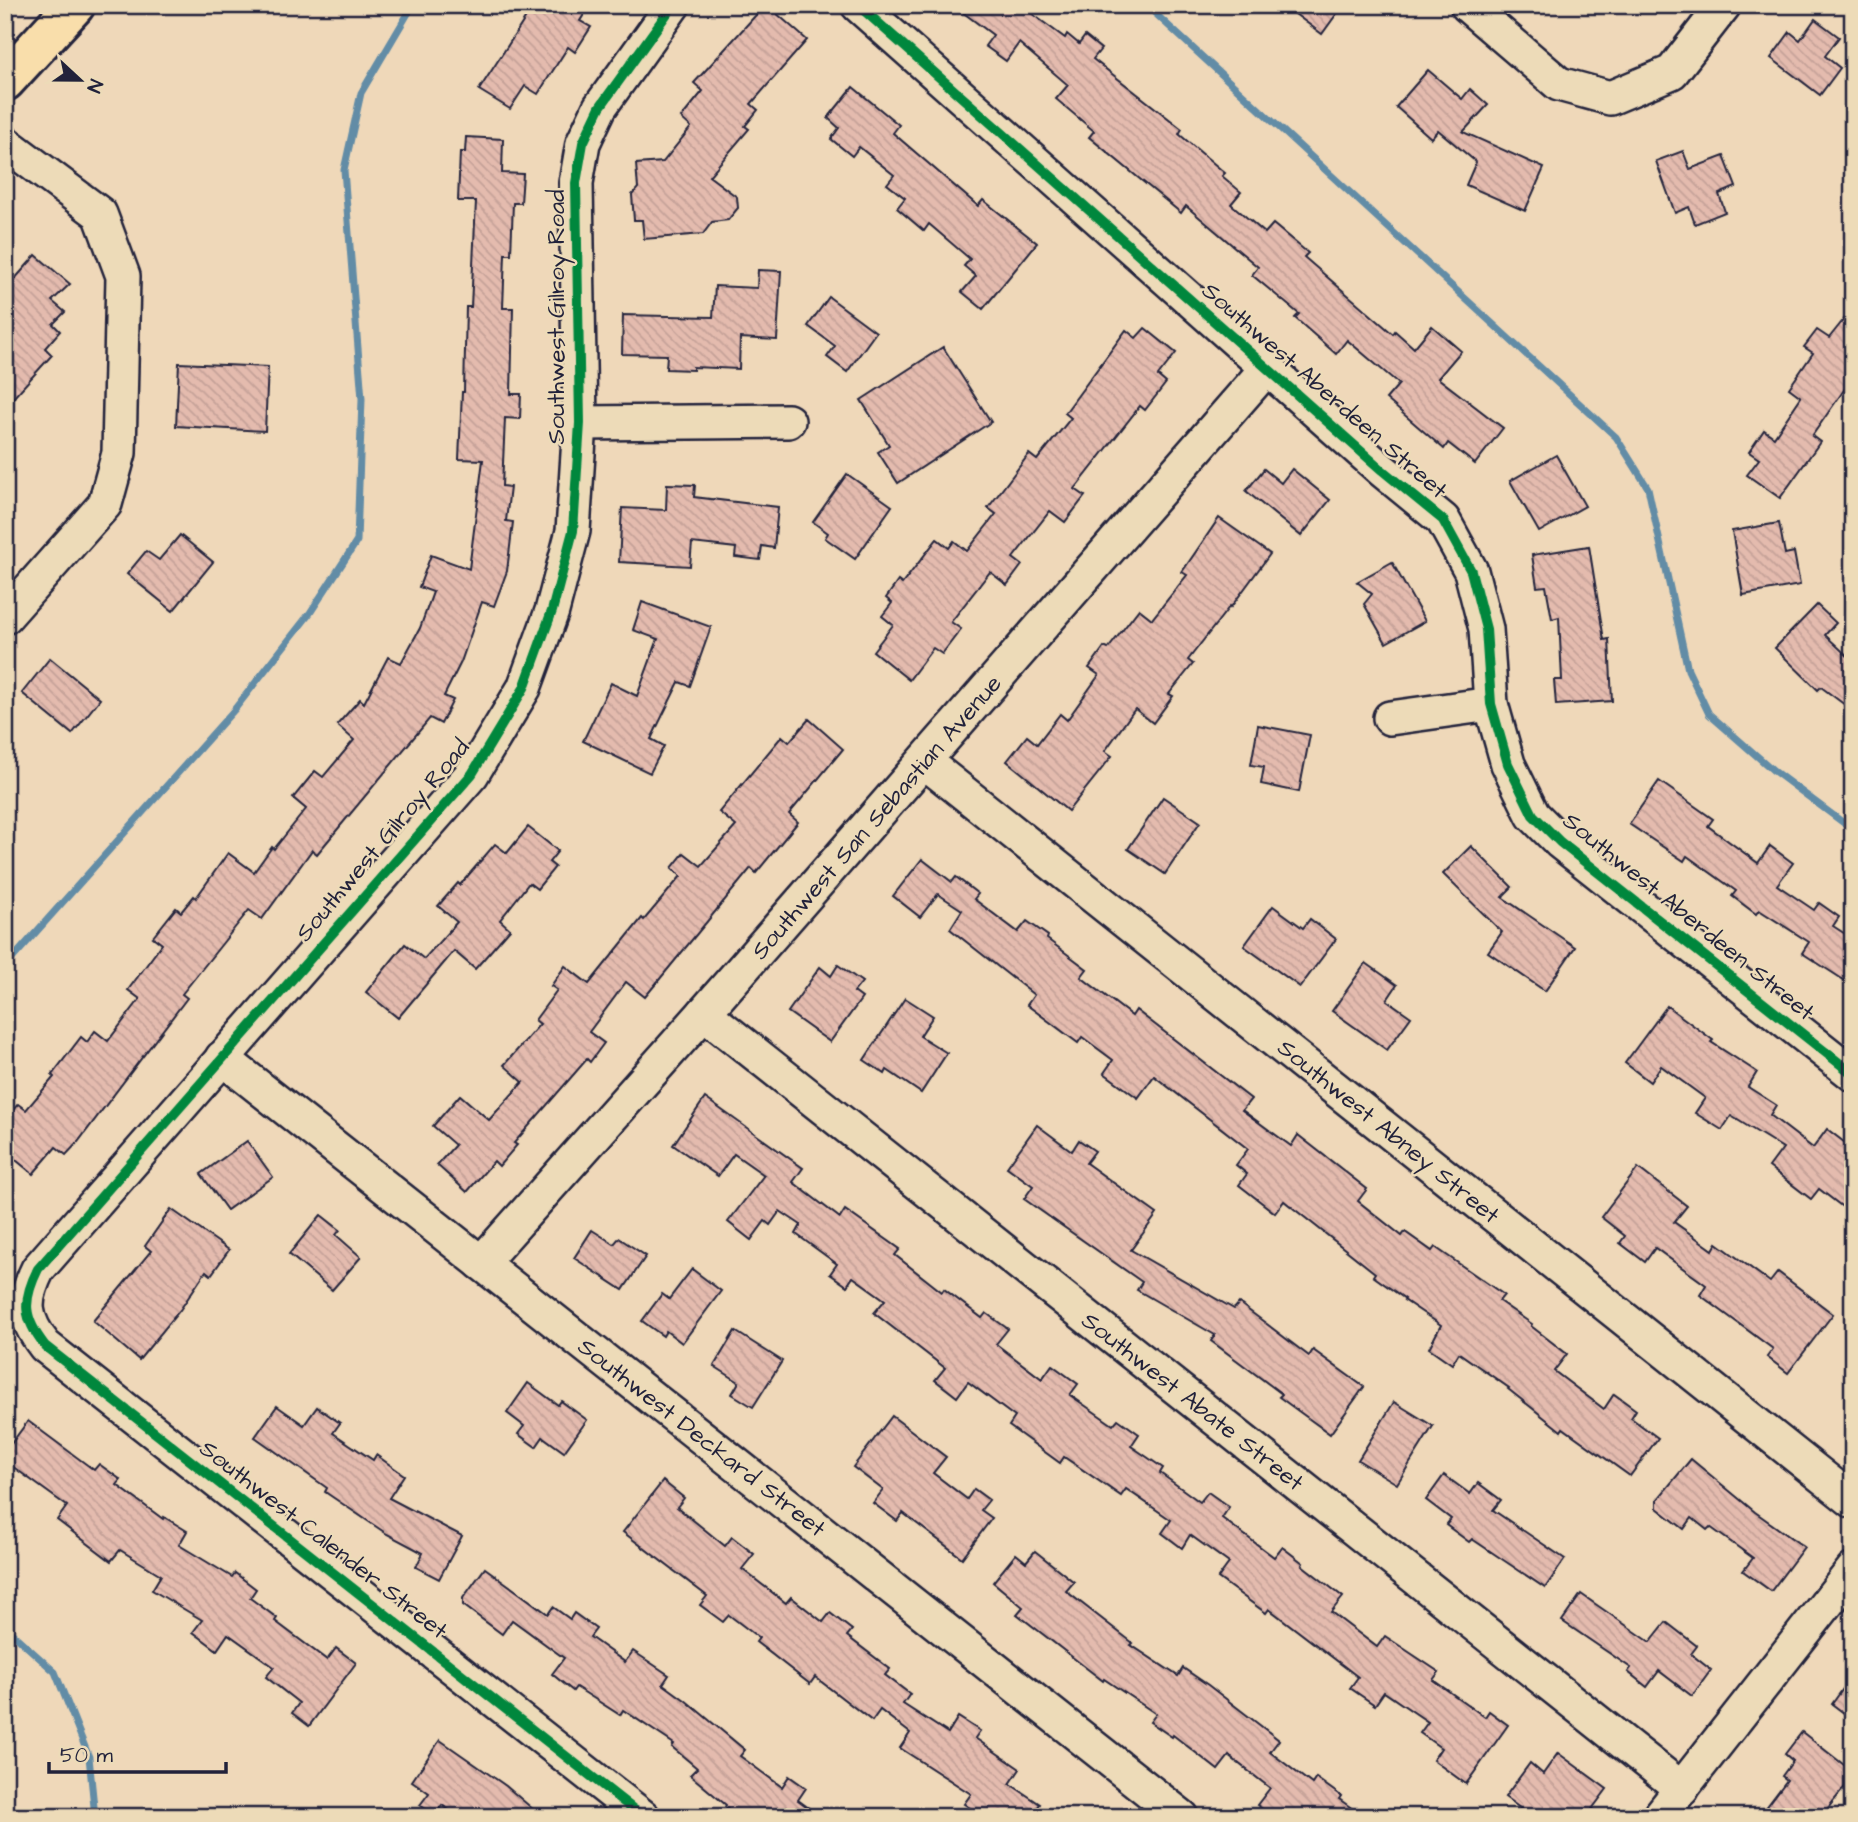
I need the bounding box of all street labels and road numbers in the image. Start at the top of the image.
street label: Southwest Gilroy Road [540,189,575,445]
street label: Southwest Aberdeen Street [1194,274,1455,507]
street label: Southwest San Sebastian Avenue [744,668,1010,967]
street label: Southwest Gilroy Road [288,732,479,950]
street label: Southwest Aberdeen Street [1555,804,1822,1029]
street label: Southwest Abney Street [1269,1031,1507,1233]
street label: Southwest Abate Street [1074,1304,1311,1500]
street label: Southwest Deckard Street [570,1330,833,1546]
street label: Southwest Calender Street [192,1432,455,1648]

